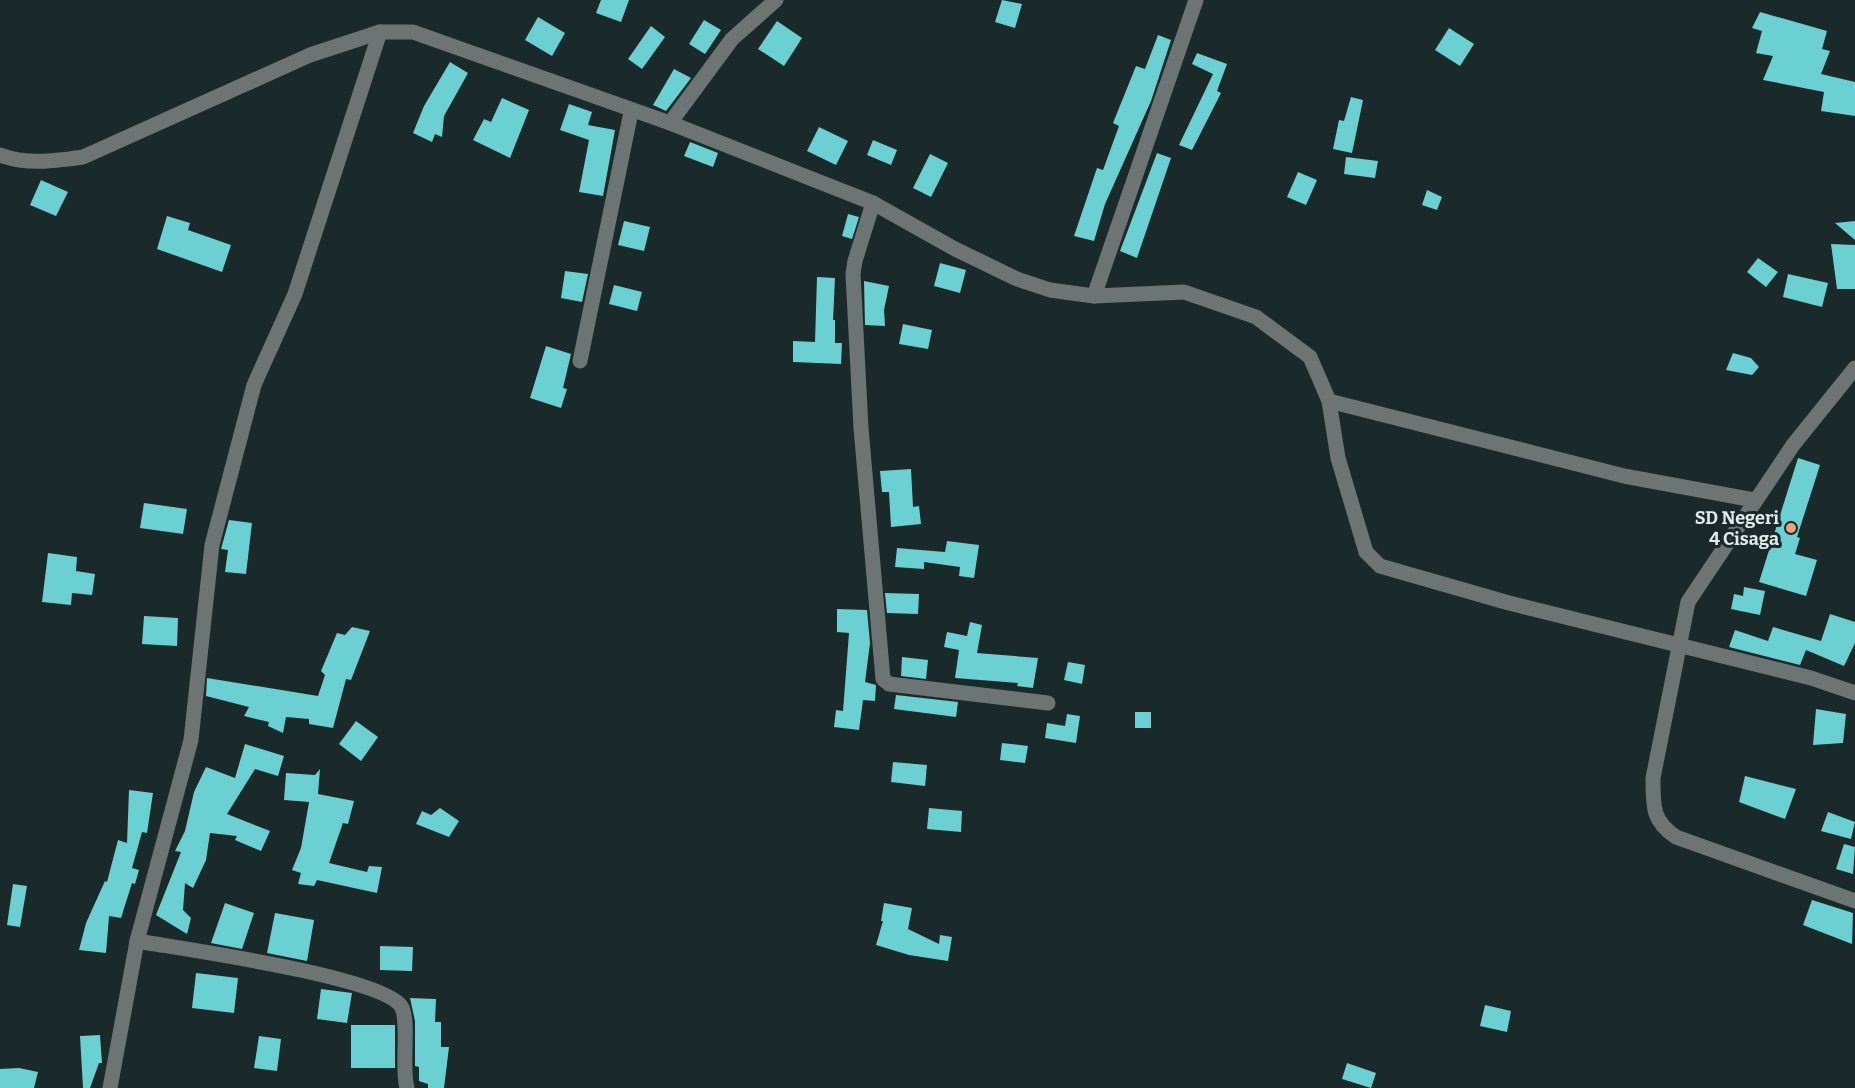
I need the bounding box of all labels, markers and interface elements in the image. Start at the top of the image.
place label: SD Negeri 4 Cisaga [1695,507,1779,550]
marker: SD Negeri 4 Cisaga [1784,521,1798,535]

